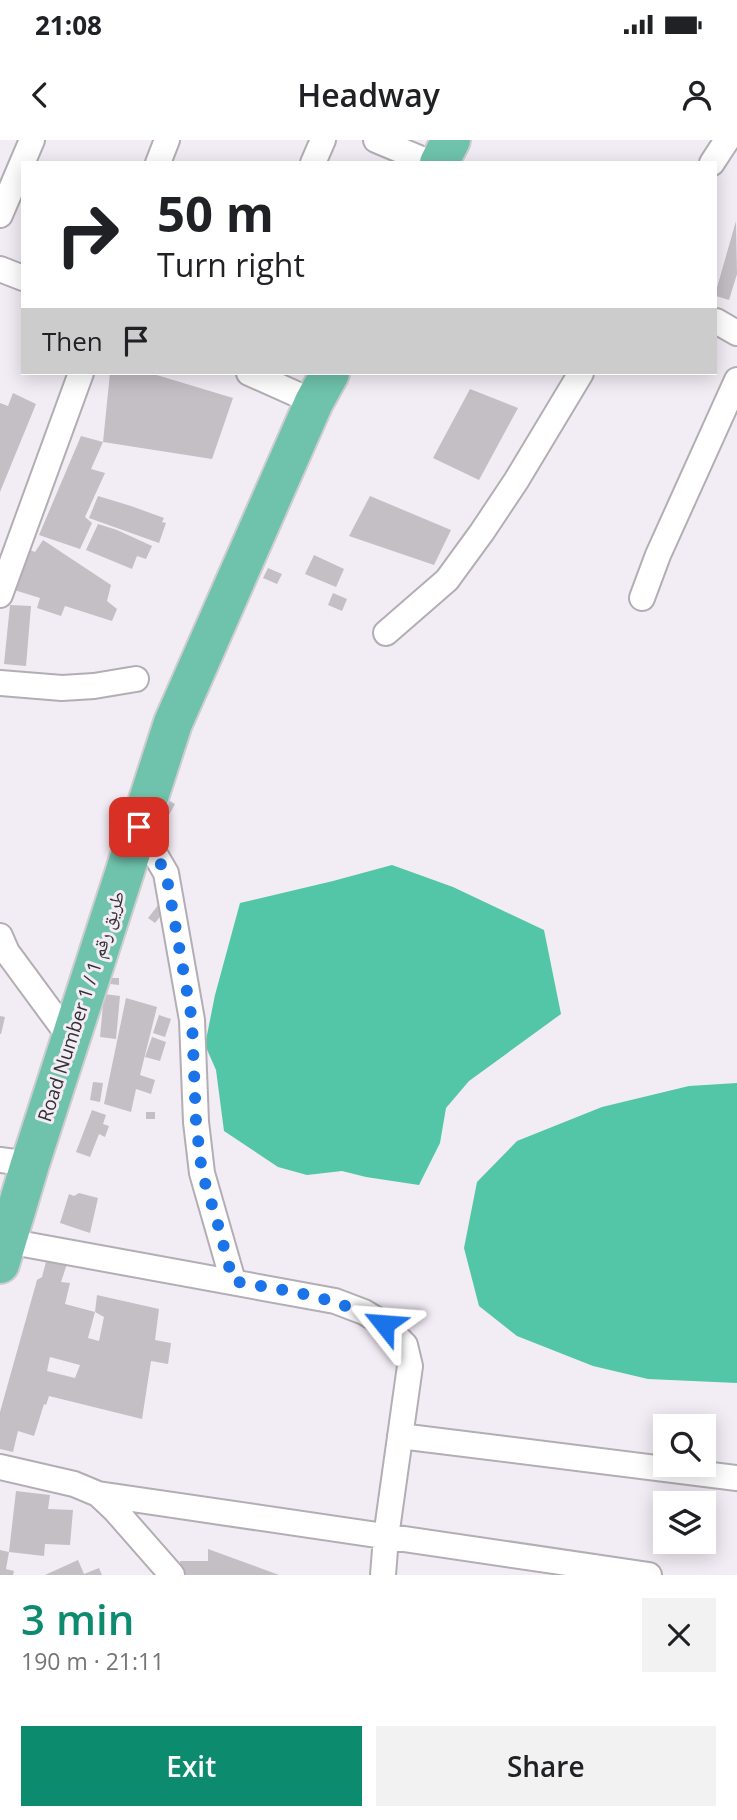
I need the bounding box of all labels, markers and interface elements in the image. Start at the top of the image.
text: 21:08 [35,7,102,43]
text: Headway [297,73,440,116]
icon: back [21,76,59,114]
icon: person [678,76,716,114]
text: 50 m [157,180,274,246]
icon: right [42,189,133,280]
text: Turn right [157,243,305,286]
icon: arrive [117,322,155,360]
text: Then [42,323,103,359]
pin [109,797,169,857]
icon: arrive [120,808,158,846]
street label: Road Number 1 / طريق رقم 1 [31,887,131,1125]
position arrow [347,1287,421,1361]
map controls [653,1414,716,1554]
button: search [653,1414,716,1477]
button: layers [653,1491,716,1554]
text: 3 min [21,1590,134,1647]
button: close [642,1598,716,1672]
text: 190 m · 21:11 [21,1645,164,1677]
button: Exit [21,1726,362,1806]
button: Share [376,1726,716,1806]

